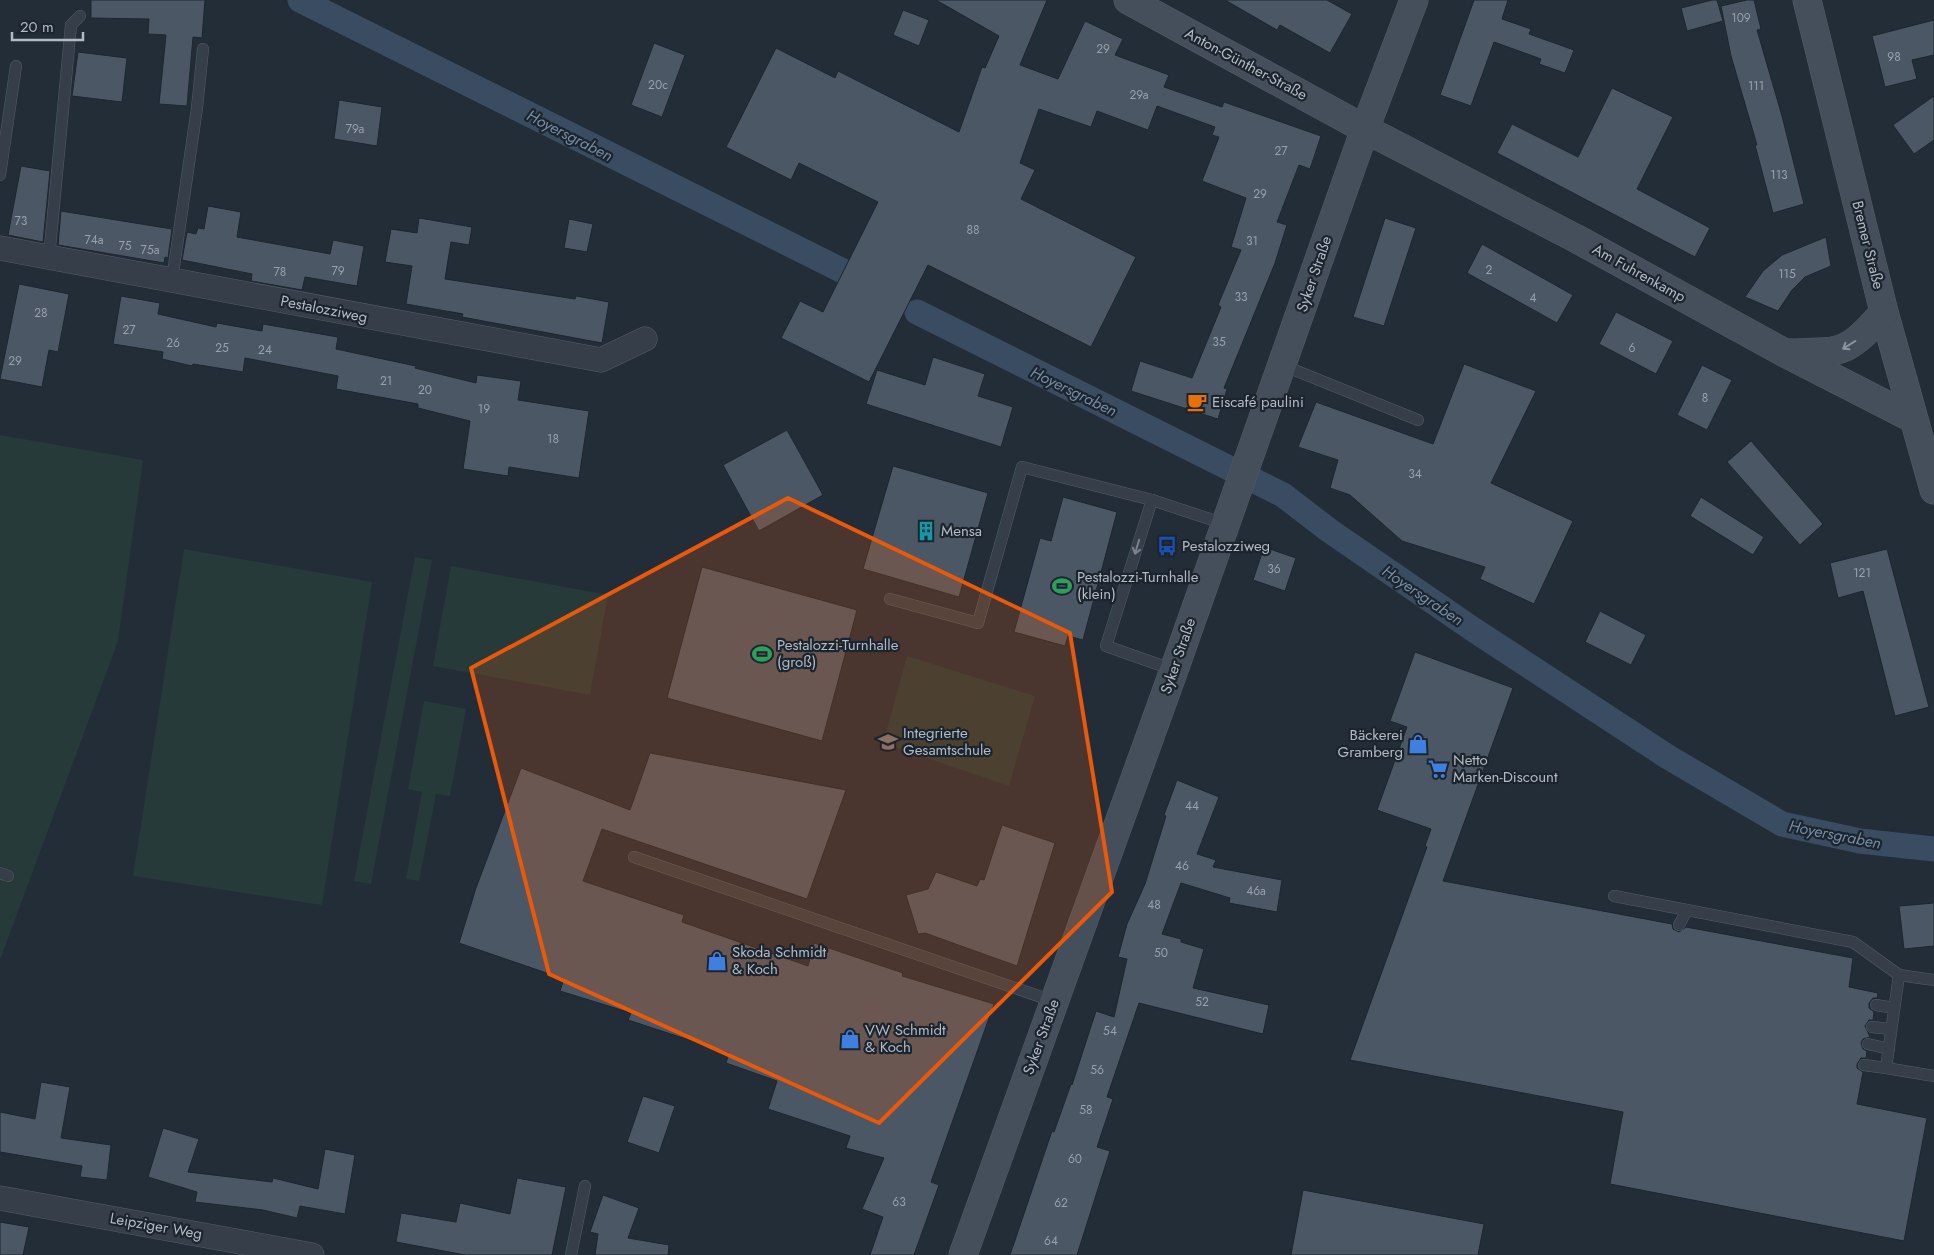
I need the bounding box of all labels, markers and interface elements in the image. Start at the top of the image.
house number: 109 [1731,9,1751,27]
scale bar [12,10,84,42]
text: 20 m [20,16,54,38]
street label: Anton-Günther-Straße [1181,22,1311,106]
house number: 29 [1096,40,1110,58]
house number: 98 [1887,48,1901,66]
house number: 20c [648,76,668,94]
house number: 111 [1748,77,1764,95]
house number: 29a [1129,86,1149,104]
water label: Hoyersgraben [523,104,617,167]
house number: 79a [346,120,365,138]
house number: 27 [1274,142,1288,160]
house number: 113 [1770,166,1788,184]
house number: 29 [1253,185,1267,203]
street label: Bremer Straße [1846,198,1890,292]
house number: 73 [15,212,28,230]
house number: 88 [966,221,980,239]
house number: 74a [84,231,104,249]
house number: 31 [1246,232,1258,250]
street label: Syker Straße [1291,233,1337,315]
house number: 75 [118,237,132,255]
street label: Am Fuhrenkamp [1588,238,1690,308]
house number: 75a [141,241,160,259]
house number: 2 [1486,261,1493,279]
house number: 79 [331,262,345,280]
house number: 78 [274,263,286,281]
house number: 115 [1778,265,1796,283]
house number: 33 [1234,288,1248,306]
house number: 4 [1530,289,1537,307]
street label: Pestalozziweg [279,290,369,328]
house number: 28 [34,304,48,322]
house number: 27 [122,321,136,339]
house number: 35 [1212,333,1226,351]
house number: 26 [166,334,180,352]
house number: 25 [215,339,229,357]
house number: 6 [1629,339,1636,357]
one-way arrow [1843,340,1857,350]
house number: 24 [258,341,272,359]
house number: 29 [8,352,22,370]
water label: Hoyersgraben [1027,361,1121,422]
house number: 21 [380,372,392,390]
house number: 20 [418,381,432,399]
house number: 8 [1702,389,1708,407]
cafe icon: Eiscafé paulini [1186,391,1208,413]
place label: Eiscafé paulini [1212,391,1304,413]
house number: 19 [478,400,490,418]
house number: 18 [547,430,559,448]
house number: 34 [1408,465,1422,483]
building icon: Mensa [915,520,937,542]
place label: Mensa [941,520,982,542]
bus stop icon: Pestalozziweg [1156,535,1178,557]
place label: Pestalozziweg [1182,535,1270,557]
one-way arrow [1132,538,1142,554]
house number: 36 [1267,560,1281,578]
water label: Hoyersgraben [1378,560,1468,631]
house number: 121 [1853,564,1871,582]
place label: Pestalozzi-Turnhalle (klein) [1077,566,1199,605]
sports icon: Pestalozzi-Turnhalle (klein) [1051,575,1073,597]
street label: Syker Straße [1155,615,1201,697]
place label: Pestalozzi-Turnhalle (groß) [777,634,899,673]
sports icon: Pestalozzi-Turnhalle (groß) [751,643,773,665]
place label: Integrierte Gesamtschule [903,722,991,761]
place label: Bäckerei Gramberg [1338,724,1403,763]
school or university icon: Integrierte Gesamtschule [877,731,899,753]
shop icon: Bäckerei Gramberg [1407,733,1429,755]
place label: Netto Marken-Discount [1453,749,1558,788]
supermarket icon: Netto Marken-Discount [1427,758,1449,780]
house number: 44 [1185,797,1199,815]
water label: Hoyersgraben [1787,814,1883,855]
house number: 46 [1175,857,1189,875]
house number: 46a [1246,882,1266,900]
house number: 48 [1147,896,1161,914]
place label: Skoda Schmidt & Koch [732,941,826,980]
house number: 50 [1154,944,1168,962]
shop icon: Skoda Schmidt & Koch [706,950,728,972]
house number: 52 [1195,993,1209,1011]
street label: Syker Straße [1017,996,1065,1078]
place label: VW Schmidt & Koch [865,1019,946,1058]
house number: 54 [1103,1022,1117,1040]
shop icon: VW Schmidt & Koch [839,1028,861,1050]
house number: 56 [1090,1061,1104,1079]
house number: 58 [1079,1101,1093,1119]
house number: 60 [1068,1150,1082,1168]
house number: 63 [892,1193,906,1211]
house number: 62 [1054,1194,1068,1212]
street label: Leipziger Weg [108,1207,204,1245]
house number: 64 [1044,1232,1058,1250]

